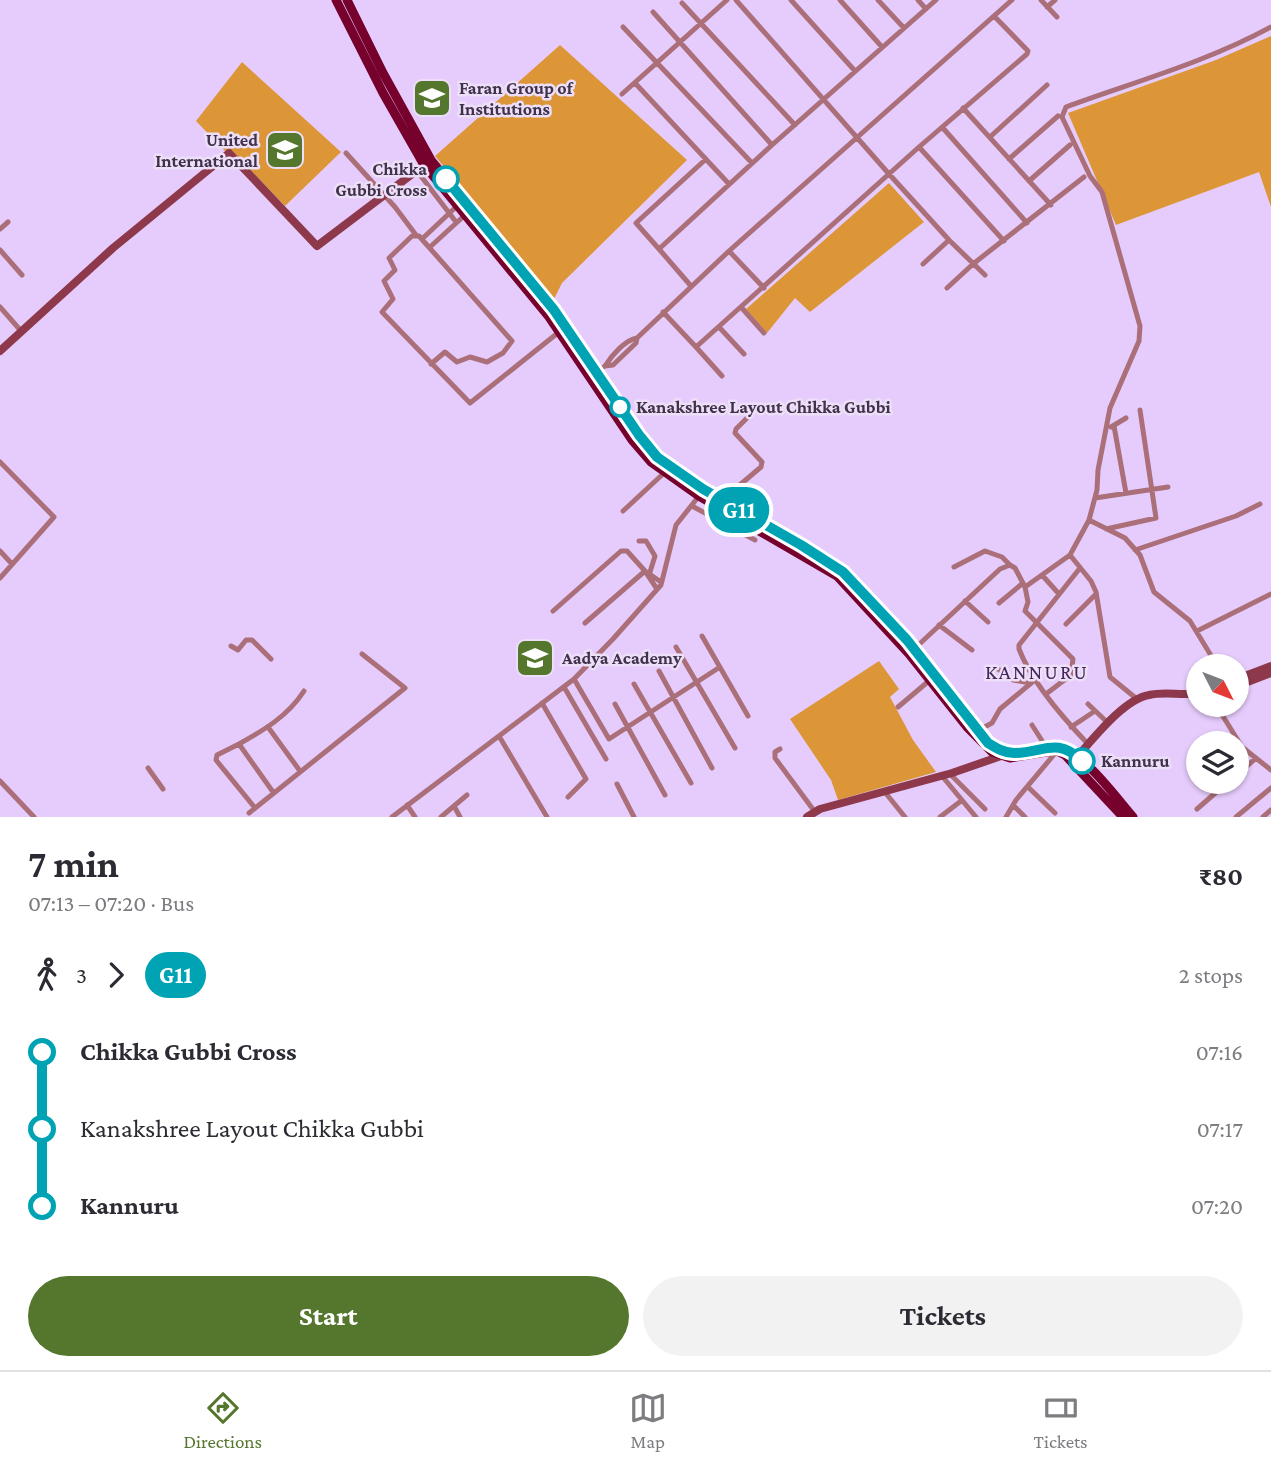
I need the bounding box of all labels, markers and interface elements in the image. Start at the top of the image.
school or university icon: Faran Group of Institutions [411,77,453,119]
place label: Faran Group of Institutions [459,78,574,119]
school or university icon: United International [264,129,306,171]
place label: United International [155,130,258,171]
place label: Chikka Gubbi Cross [335,159,427,200]
marker: Chikka Gubbi Cross [433,166,459,192]
marker: Kanakshree Layout Chikka Gubbi [610,397,630,417]
place label: Kanakshree Layout Chikka Gubbi [636,397,891,417]
line badge: G11 [699,487,779,533]
text: G11 [722,496,756,523]
school or university icon: Aadya Academy [514,637,556,679]
place label: Aadya Academy [561,648,682,668]
north arrow [1186,654,1250,718]
map controls [1186,654,1249,794]
district label: KANNURU [985,660,1089,684]
button: layers [1186,731,1249,794]
marker: Kannuru [1069,748,1095,774]
place label: Kannuru [1101,751,1170,771]
text: 7 min [28,843,119,885]
text: ₹80 [1199,862,1243,891]
text: 07:13 – 07:20 · Bus [28,890,194,916]
icon: walk [28,956,66,994]
icon: forward [97,956,135,994]
text: G11 [159,961,192,988]
text: 3 [76,962,87,988]
text: 2 stops [1179,962,1243,988]
text: Chikka Gubbi Cross [80,1037,297,1066]
text: 07:16 [1196,1039,1243,1065]
text: Kanakshree Layout Chikka Gubbi [80,1114,424,1143]
text: 07:17 [1197,1116,1243,1142]
text: Kannuru [80,1191,179,1220]
text: 07:20 [1191,1193,1243,1219]
button: Start [28,1276,629,1356]
button: Tickets [643,1276,1243,1356]
tab: Directions [183,1389,262,1452]
tab: Map [629,1389,667,1452]
tab: Tickets [1034,1389,1088,1452]

